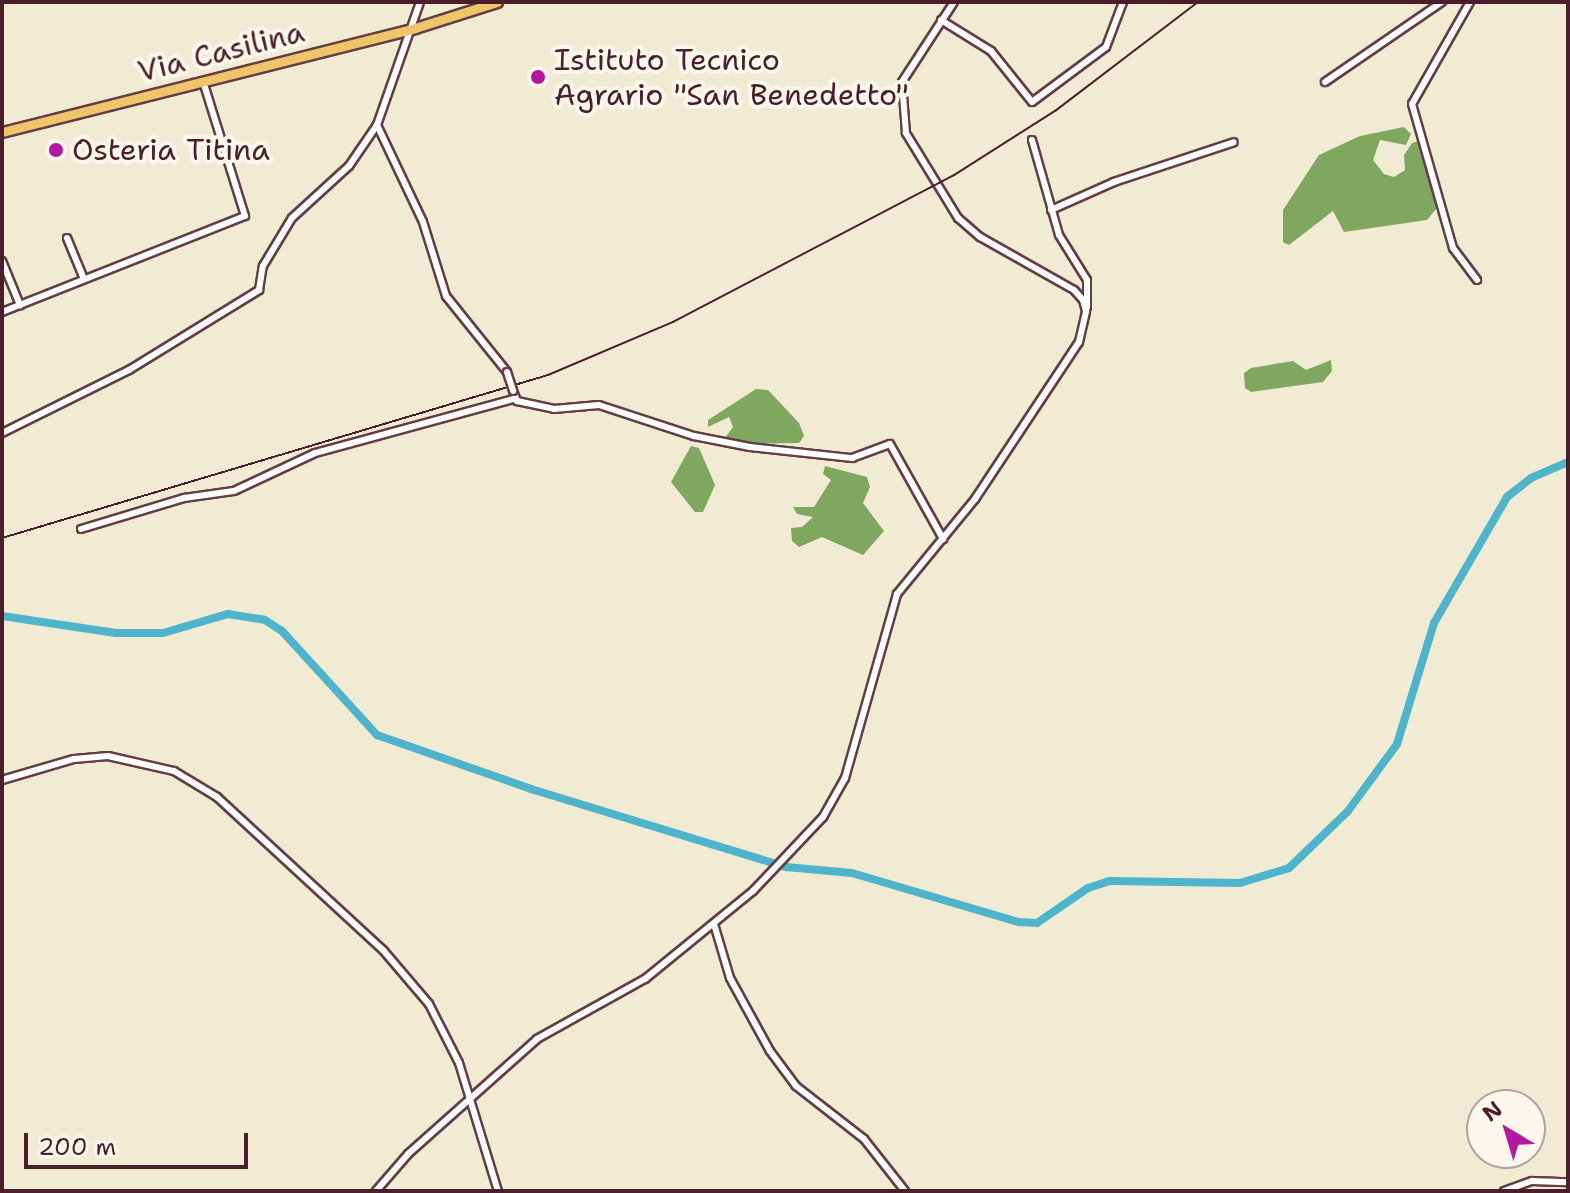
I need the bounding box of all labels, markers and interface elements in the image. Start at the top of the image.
street label: Via Casilina [134,14,308,90]
place label: Istituto Tecnico Agrario "San Benedetto" [554,42,909,112]
marker: Istituto Tecnico Agrario "San Benedetto" [529,68,547,86]
place label: Osteria Titina [72,132,270,168]
marker: Osteria Titina [47,141,65,159]
north arrow [1466,1089,1546,1169]
text: N [1476,1094,1508,1128]
scale bar [28,1117,252,1167]
text: 200 m [38,1131,116,1163]

